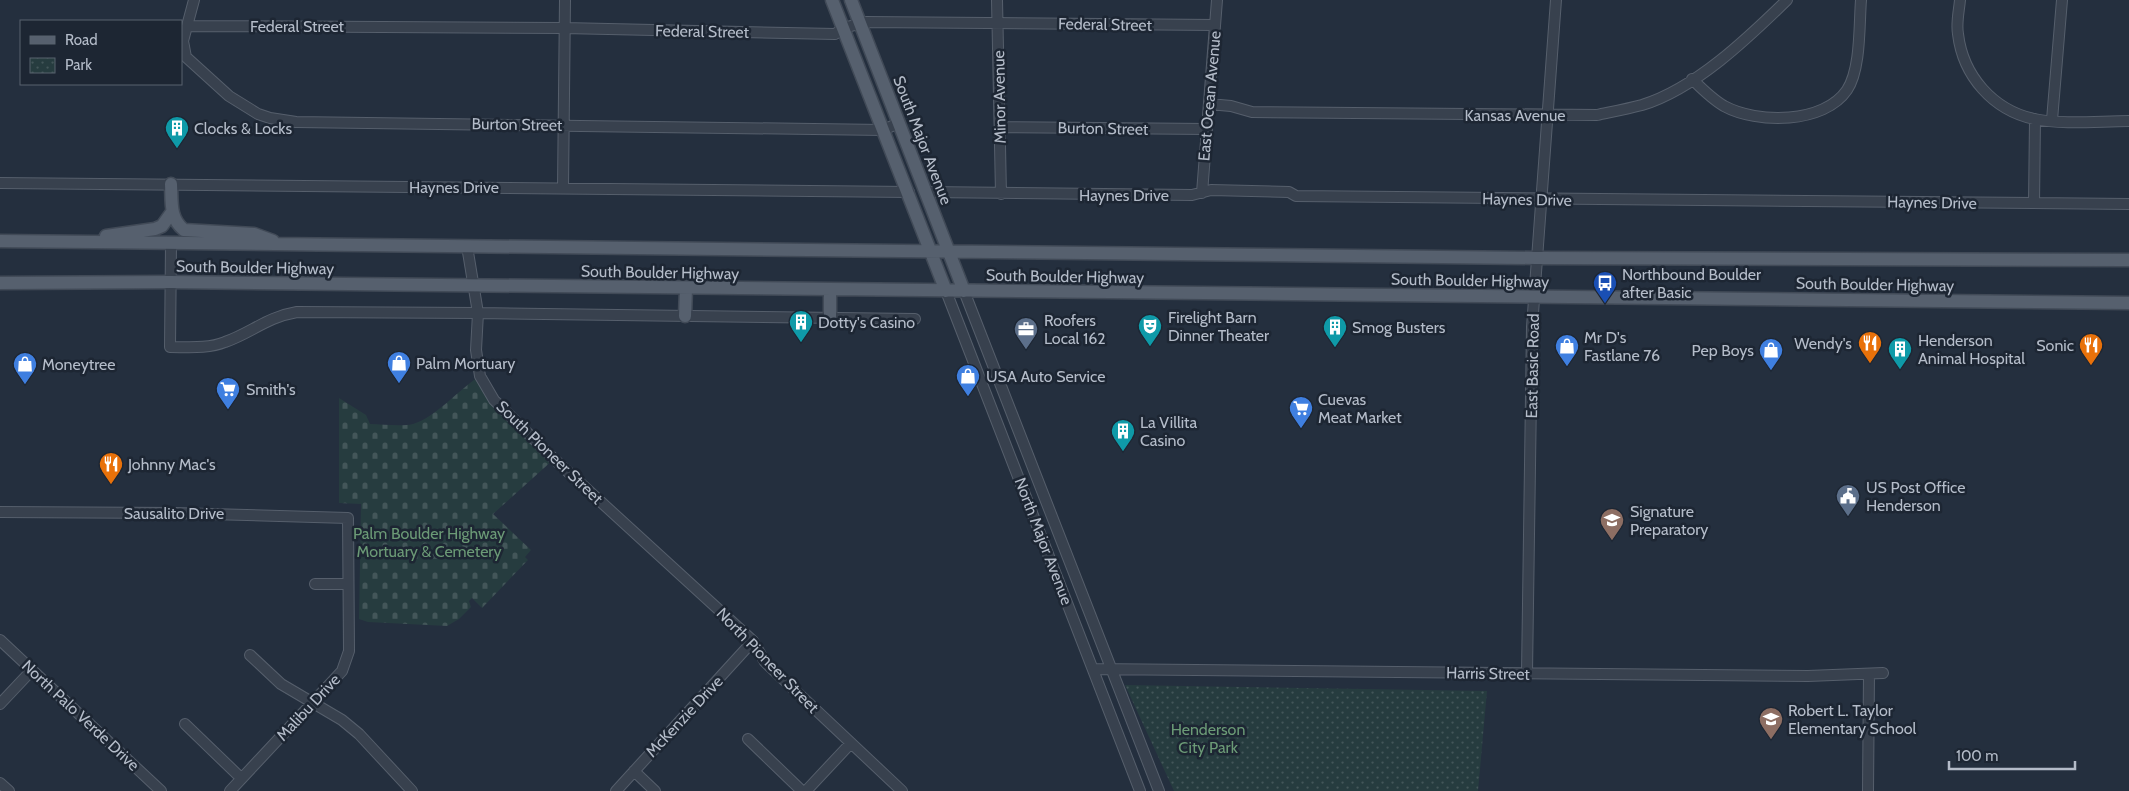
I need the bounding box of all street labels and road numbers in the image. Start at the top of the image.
street label: Federal Street [1058,14,1153,35]
street label: Federal Street [250,17,345,36]
street label: Federal Street [655,21,750,42]
street label: East Ocean Avenue [1194,30,1225,162]
street label: Minor Avenue [989,50,1010,144]
street label: South Major Avenue [889,73,956,207]
street label: Kansas Avenue [1465,106,1565,125]
street label: Burton Street [471,114,563,135]
street label: Burton Street [1057,118,1149,139]
street label: Haynes Drive [409,178,499,197]
street label: Haynes Drive [1079,186,1169,205]
street label: Haynes Drive [1482,189,1572,210]
street label: Haynes Drive [1887,192,1977,213]
street label: South Boulder Highway [176,257,334,278]
street label: South Boulder Highway [581,262,739,283]
street label: South Boulder Highway [986,266,1144,287]
street label: South Boulder Highway [1391,270,1549,291]
street label: South Boulder Highway [1796,274,1954,295]
street label: East Basic Road [1522,313,1543,419]
street label: South Pioneer Street [493,397,607,508]
street label: North Major Avenue [1011,475,1077,607]
street label: Sausalito Drive [124,504,224,523]
street label: North Pioneer Street [713,604,823,717]
street label: North Palo Verde Drive [18,656,143,775]
street label: Harris Street [1446,663,1531,684]
street label: Malibu Drive [273,670,344,745]
street label: McKenzie Drive [642,672,727,761]

